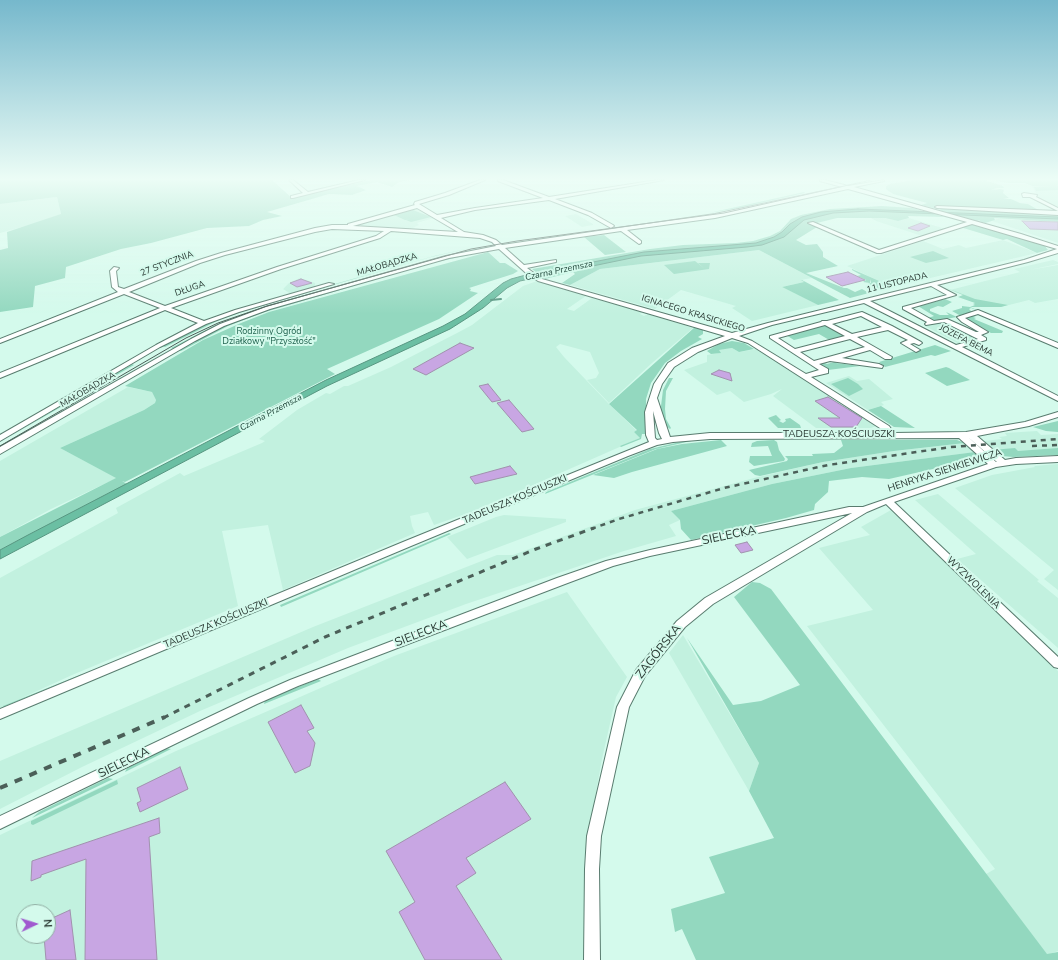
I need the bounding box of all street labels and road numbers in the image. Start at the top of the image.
street label: 27 STYCZNIA [139,249,195,279]
street label: MAŁOBĄDZKA [356,251,418,279]
street label: 11 LISTOPADA [865,270,929,296]
street label: DŁUGA [174,279,206,299]
street label: IGNACEGO KRASICKIEGO [640,293,746,335]
street label: JÓZEFA BEMA [937,323,995,359]
street label: MAŁOBĄDZKA [58,370,118,410]
street label: TADEUSZA KOŚCIUSZKI [783,429,895,441]
street label: HENRYKA SIENKIEWICZA [886,447,1004,495]
street label: TADEUSZA KOŚCIUSZKI [461,473,569,527]
street label: SIELECKA [701,523,757,549]
street label: WYZWOLENIA [944,554,1002,612]
street label: TADEUSZA KOŚCIUSZKI [162,597,270,651]
street label: SIELECKA [393,617,449,651]
street label: ZAGÓRSKA [633,622,685,682]
street label: SIELECKA [96,744,152,782]

